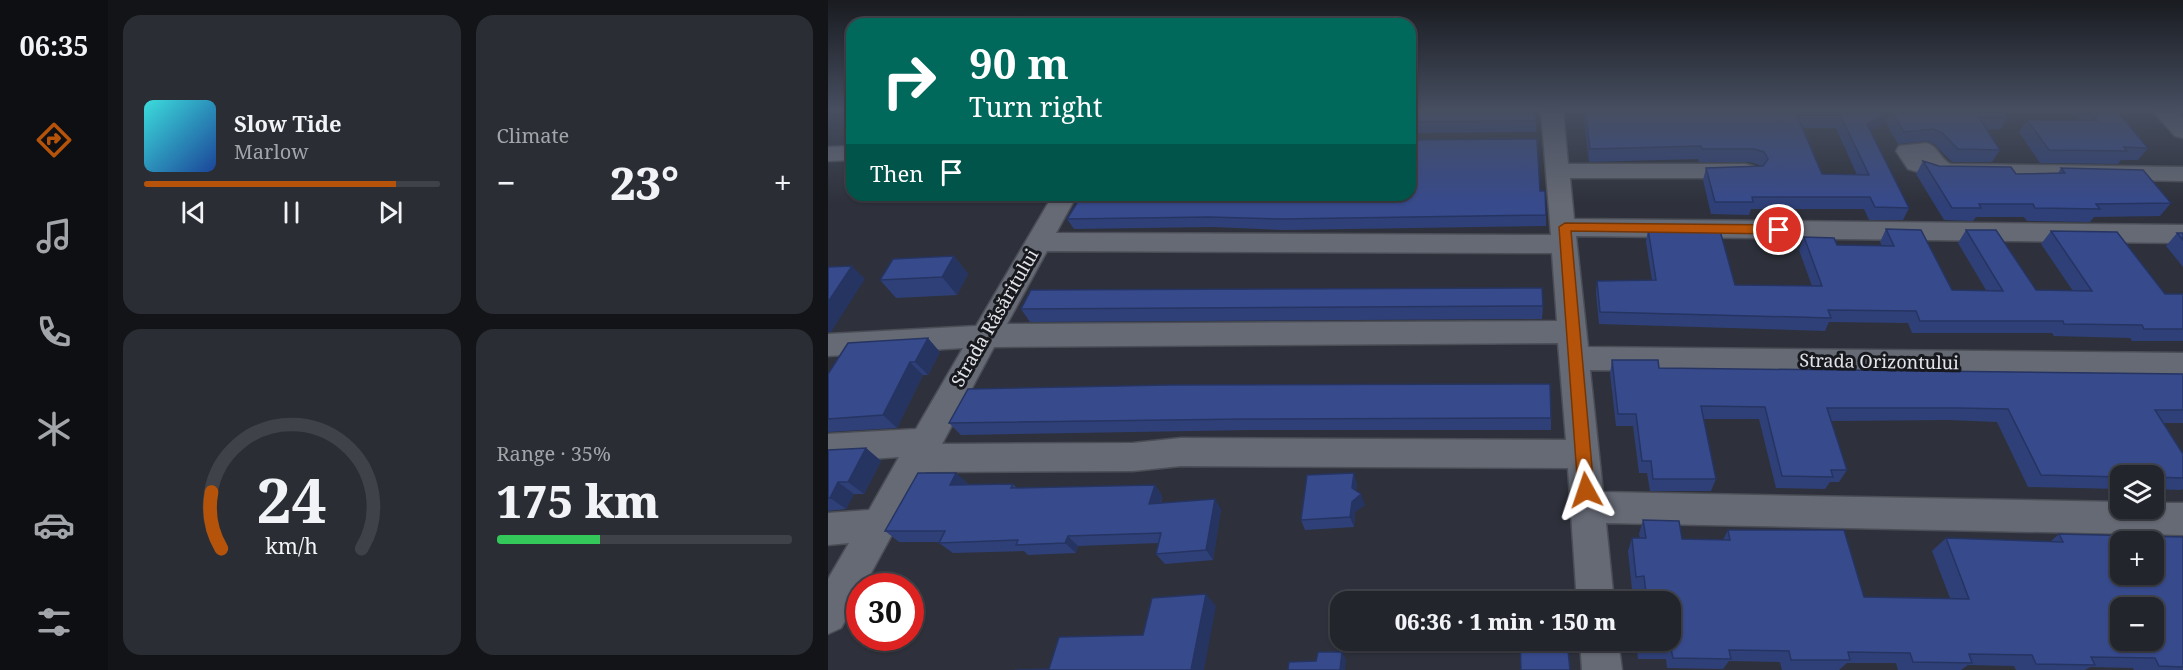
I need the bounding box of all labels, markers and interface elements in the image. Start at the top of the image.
text: 06:35 [19,27,89,64]
text: 90 m [969,34,1069,91]
icon: right [870,42,948,120]
text: Turn right [969,88,1102,125]
text: Slow Tide [234,108,342,138]
icon: directions [33,119,75,161]
text: Climate [497,122,569,149]
text: Marlow [234,138,308,165]
text: 23° [610,152,679,213]
icon: arrive [935,156,968,189]
text: Then [870,158,923,188]
text: − [497,160,516,205]
text: + [774,160,792,205]
icon: previous [177,196,210,229]
icon: pause [275,196,308,229]
icon: next [374,196,407,229]
pin [1753,204,1804,255]
icon: arrive [1762,213,1795,246]
icon: music [33,215,75,257]
street label: Strada Răsăritului [945,244,1043,391]
icon: phone [33,311,75,353]
street label: Strada Orizontului [1799,348,1959,374]
icon: climate [33,408,75,450]
text: Range · 35% [497,440,611,467]
text: 24 [256,456,327,541]
position arrow [1554,458,1618,522]
map controls [2110,465,2164,651]
button: layers [2110,465,2164,519]
text: 175 km [497,470,659,531]
icon: car [33,504,75,546]
text: km/h [265,531,318,560]
button: + [2110,531,2164,585]
speed limit sign: 30 [846,573,924,651]
button: − [2110,597,2164,651]
icon: filters [33,601,75,643]
text: 06:36 · 1 min · 150 m [1395,606,1616,636]

